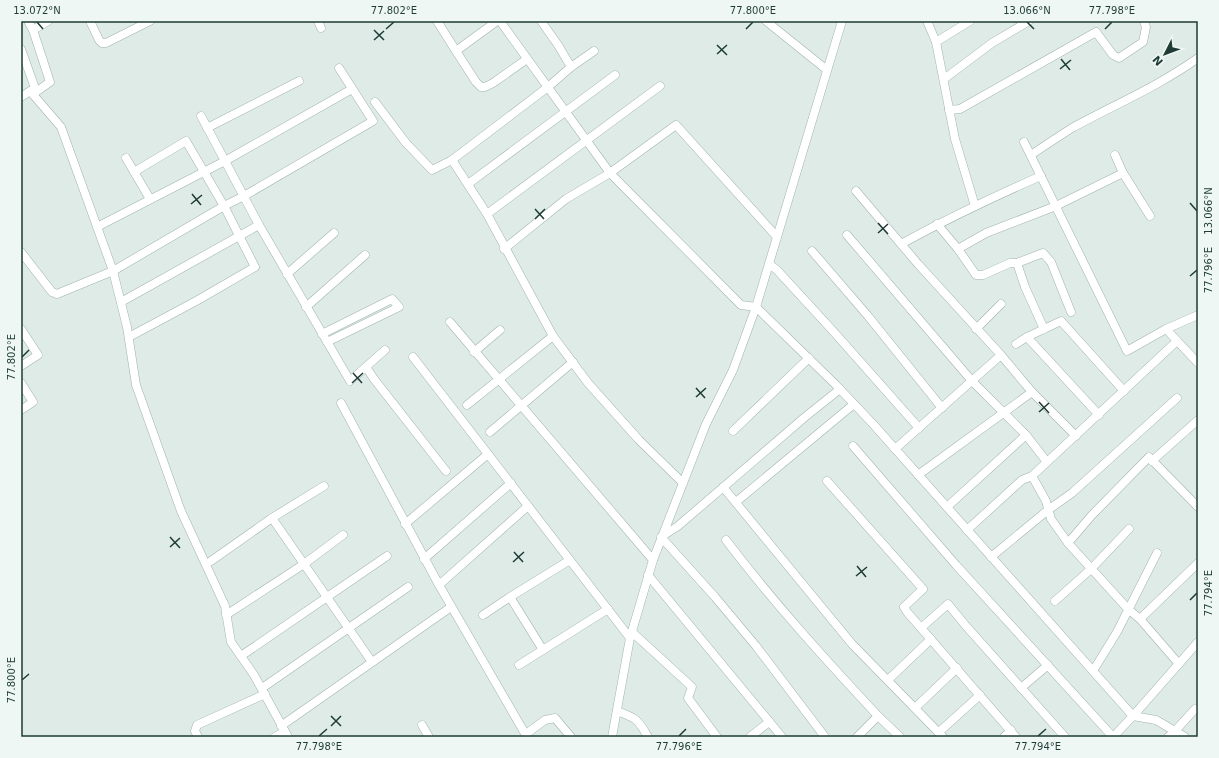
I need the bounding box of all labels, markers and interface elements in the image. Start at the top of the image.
text: 13.072°N [13,5,61,16]
text: 77.802°E [371,5,417,16]
text: 77.800°E [730,5,776,16]
text: 13.066°N [1003,5,1051,16]
text: 77.798°E [1089,5,1135,16]
north arrow [1145,34,1185,74]
text: N [1150,53,1166,68]
text: 13.066°N [1203,187,1214,235]
text: 77.796°E [1203,247,1214,293]
text: 77.802°E [6,334,17,380]
text: 77.794°E [1203,570,1214,616]
text: 77.800°E [6,657,17,703]
text: 77.798°E [296,741,342,752]
text: 77.796°E [656,741,702,752]
text: 77.794°E [1015,741,1061,752]

